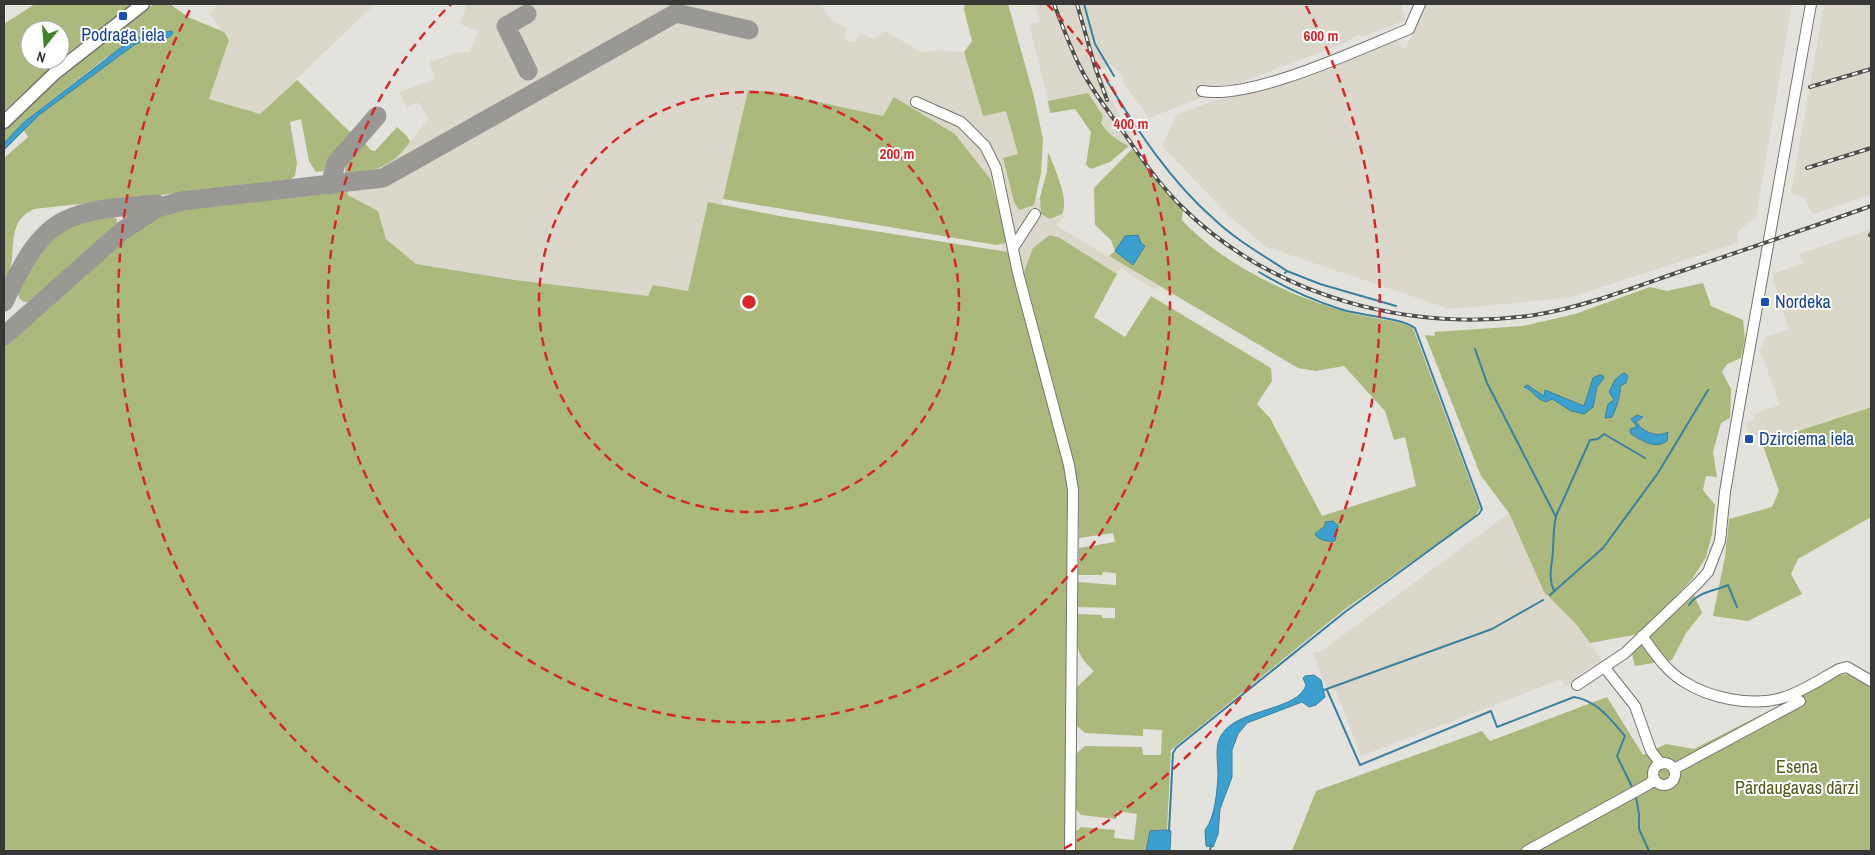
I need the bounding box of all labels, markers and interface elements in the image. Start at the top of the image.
marker: Podraga iela [117,10,129,22]
north arrow [20,20,70,70]
place label: Podraga iela [81,22,165,47]
text: 600 m [1304,25,1338,46]
text: N [35,48,48,67]
text: 400 m [1114,113,1148,134]
text: 200 m [880,143,914,164]
place label: Nordeka [1775,289,1831,314]
centre of rings [740,293,758,311]
marker: Nordeka [1759,296,1771,308]
place label: Dzirciema iela [1759,426,1854,451]
marker: Dzirciema iela [1743,433,1755,445]
park label: Esena Pārdaugavas dārzi [1735,754,1859,800]

